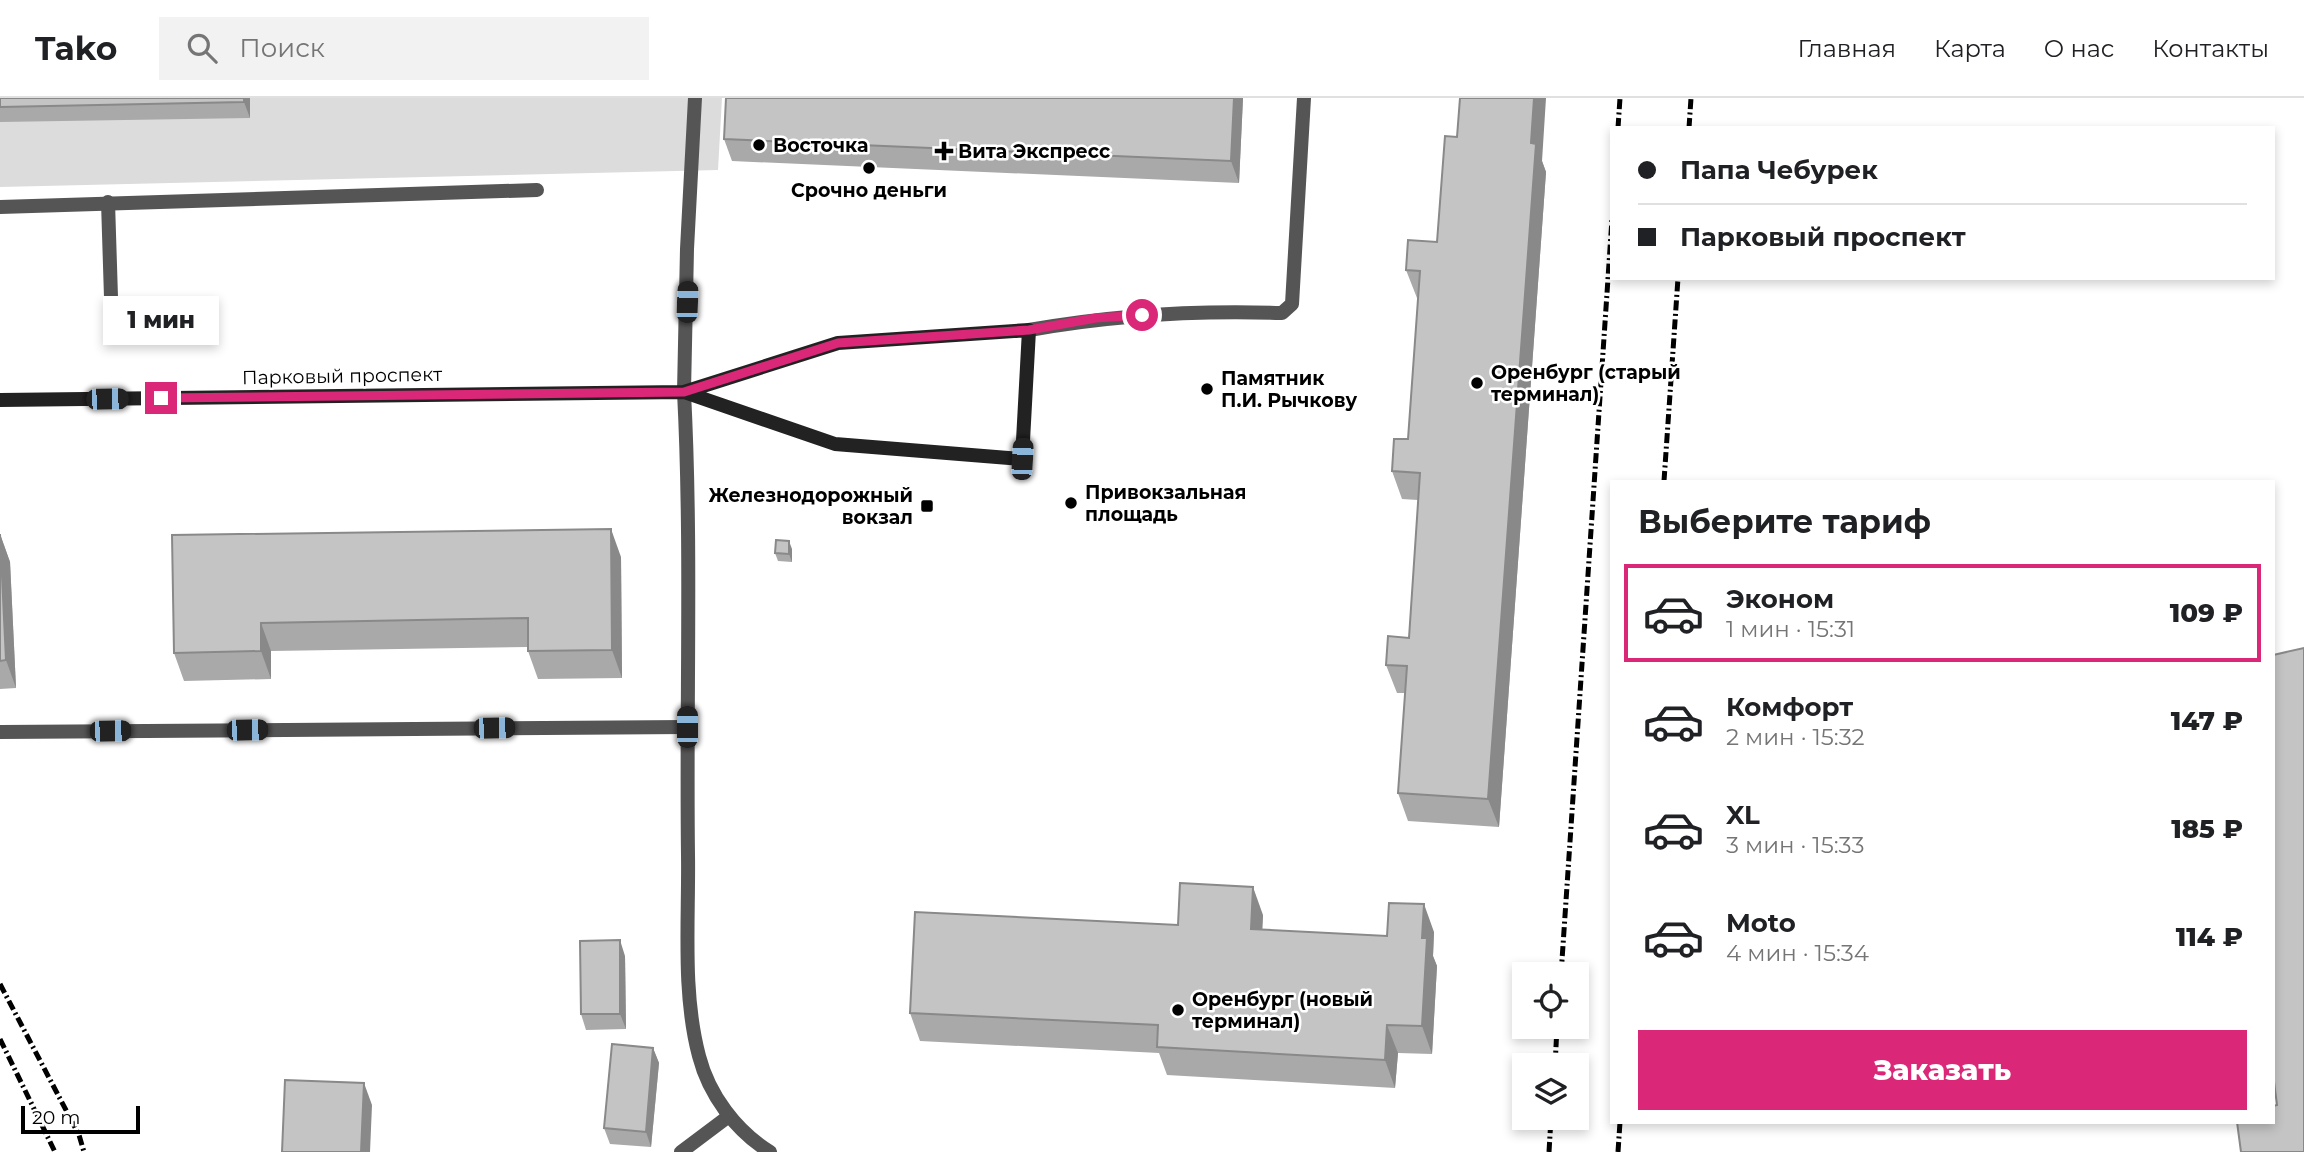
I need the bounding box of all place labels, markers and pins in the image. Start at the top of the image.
place label: Восточка [773,134,869,157]
marker: Восточка [751,137,767,153]
place label: Вита Экспресс [958,140,1110,163]
marker: Вита Экспресс [936,143,952,159]
marker: Срочно деньги [861,160,877,176]
place label: Срочно деньги [791,179,947,202]
place label: Оренбург (старый терминал) [1491,361,1681,406]
place label: Памятник П.И. Рычкову [1221,367,1357,412]
marker: Оренбург (старый терминал) [1469,375,1485,391]
marker: Памятник П.И. Рычкову [1199,381,1215,397]
place label: Привокзальная площадь [1085,481,1246,526]
place label: Железнодорожный вокзал [709,484,913,529]
marker: Привокзальная площадь [1063,495,1079,511]
marker: Железнодорожный вокзал [919,498,935,514]
place label: Оренбург (новый терминал) [1192,988,1373,1033]
marker: Оренбург (новый терминал) [1170,1002,1186,1018]

